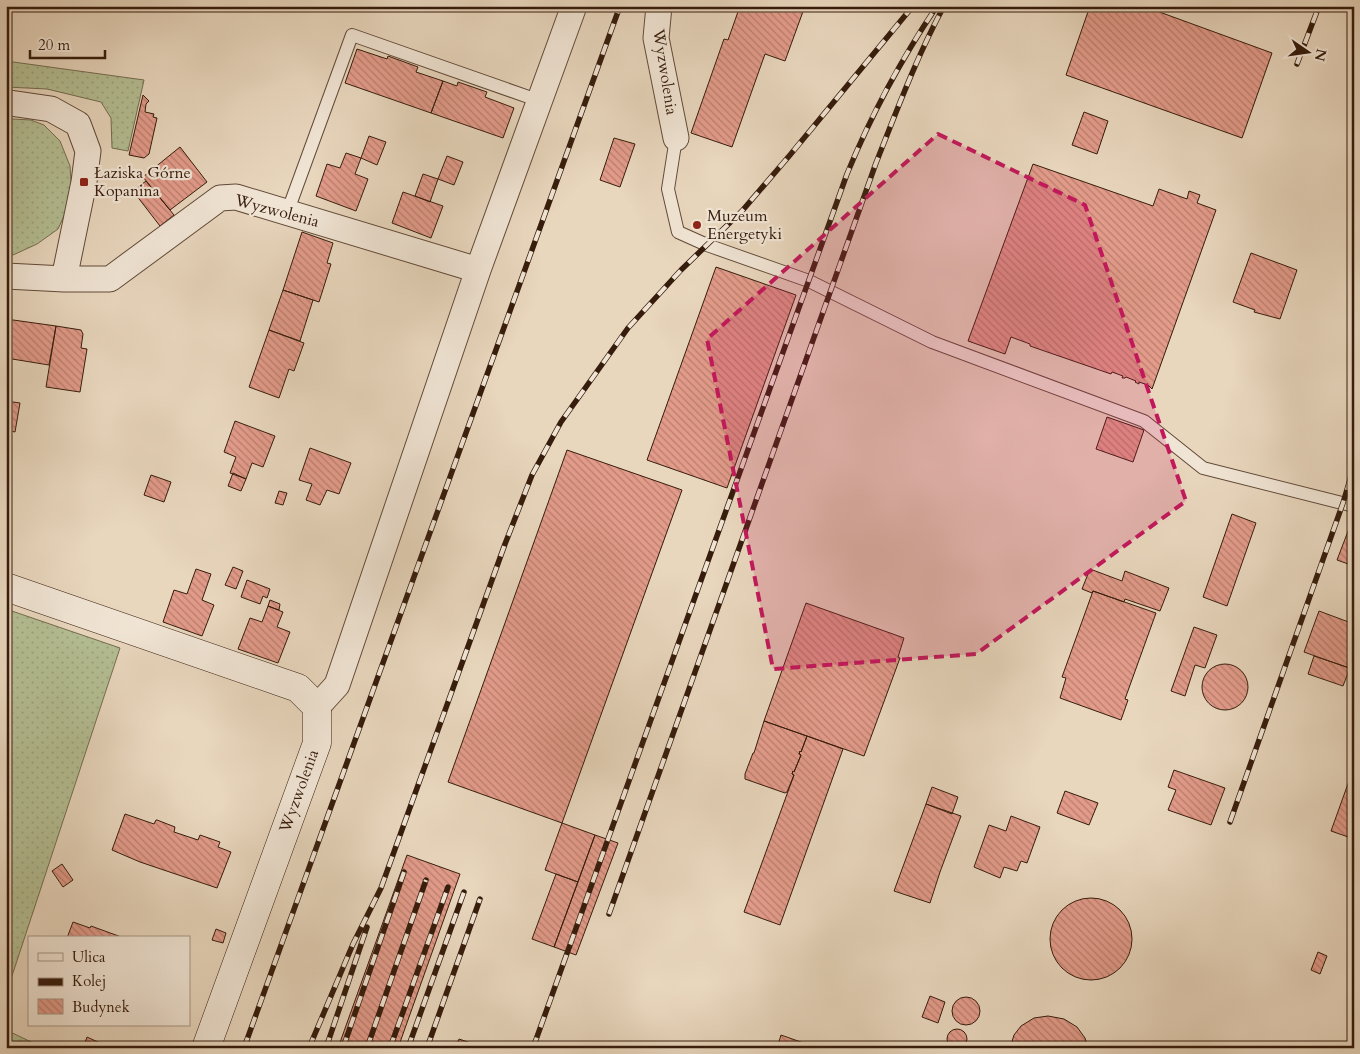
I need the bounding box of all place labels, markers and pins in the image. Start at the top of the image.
place label: Łaziska Górne Kopanina [94,162,191,202]
marker: Łaziska Górne Kopanina [78,176,90,188]
place label: Muzeum Energetyki [707,205,782,245]
marker: Muzeum Energetyki [691,219,703,231]

